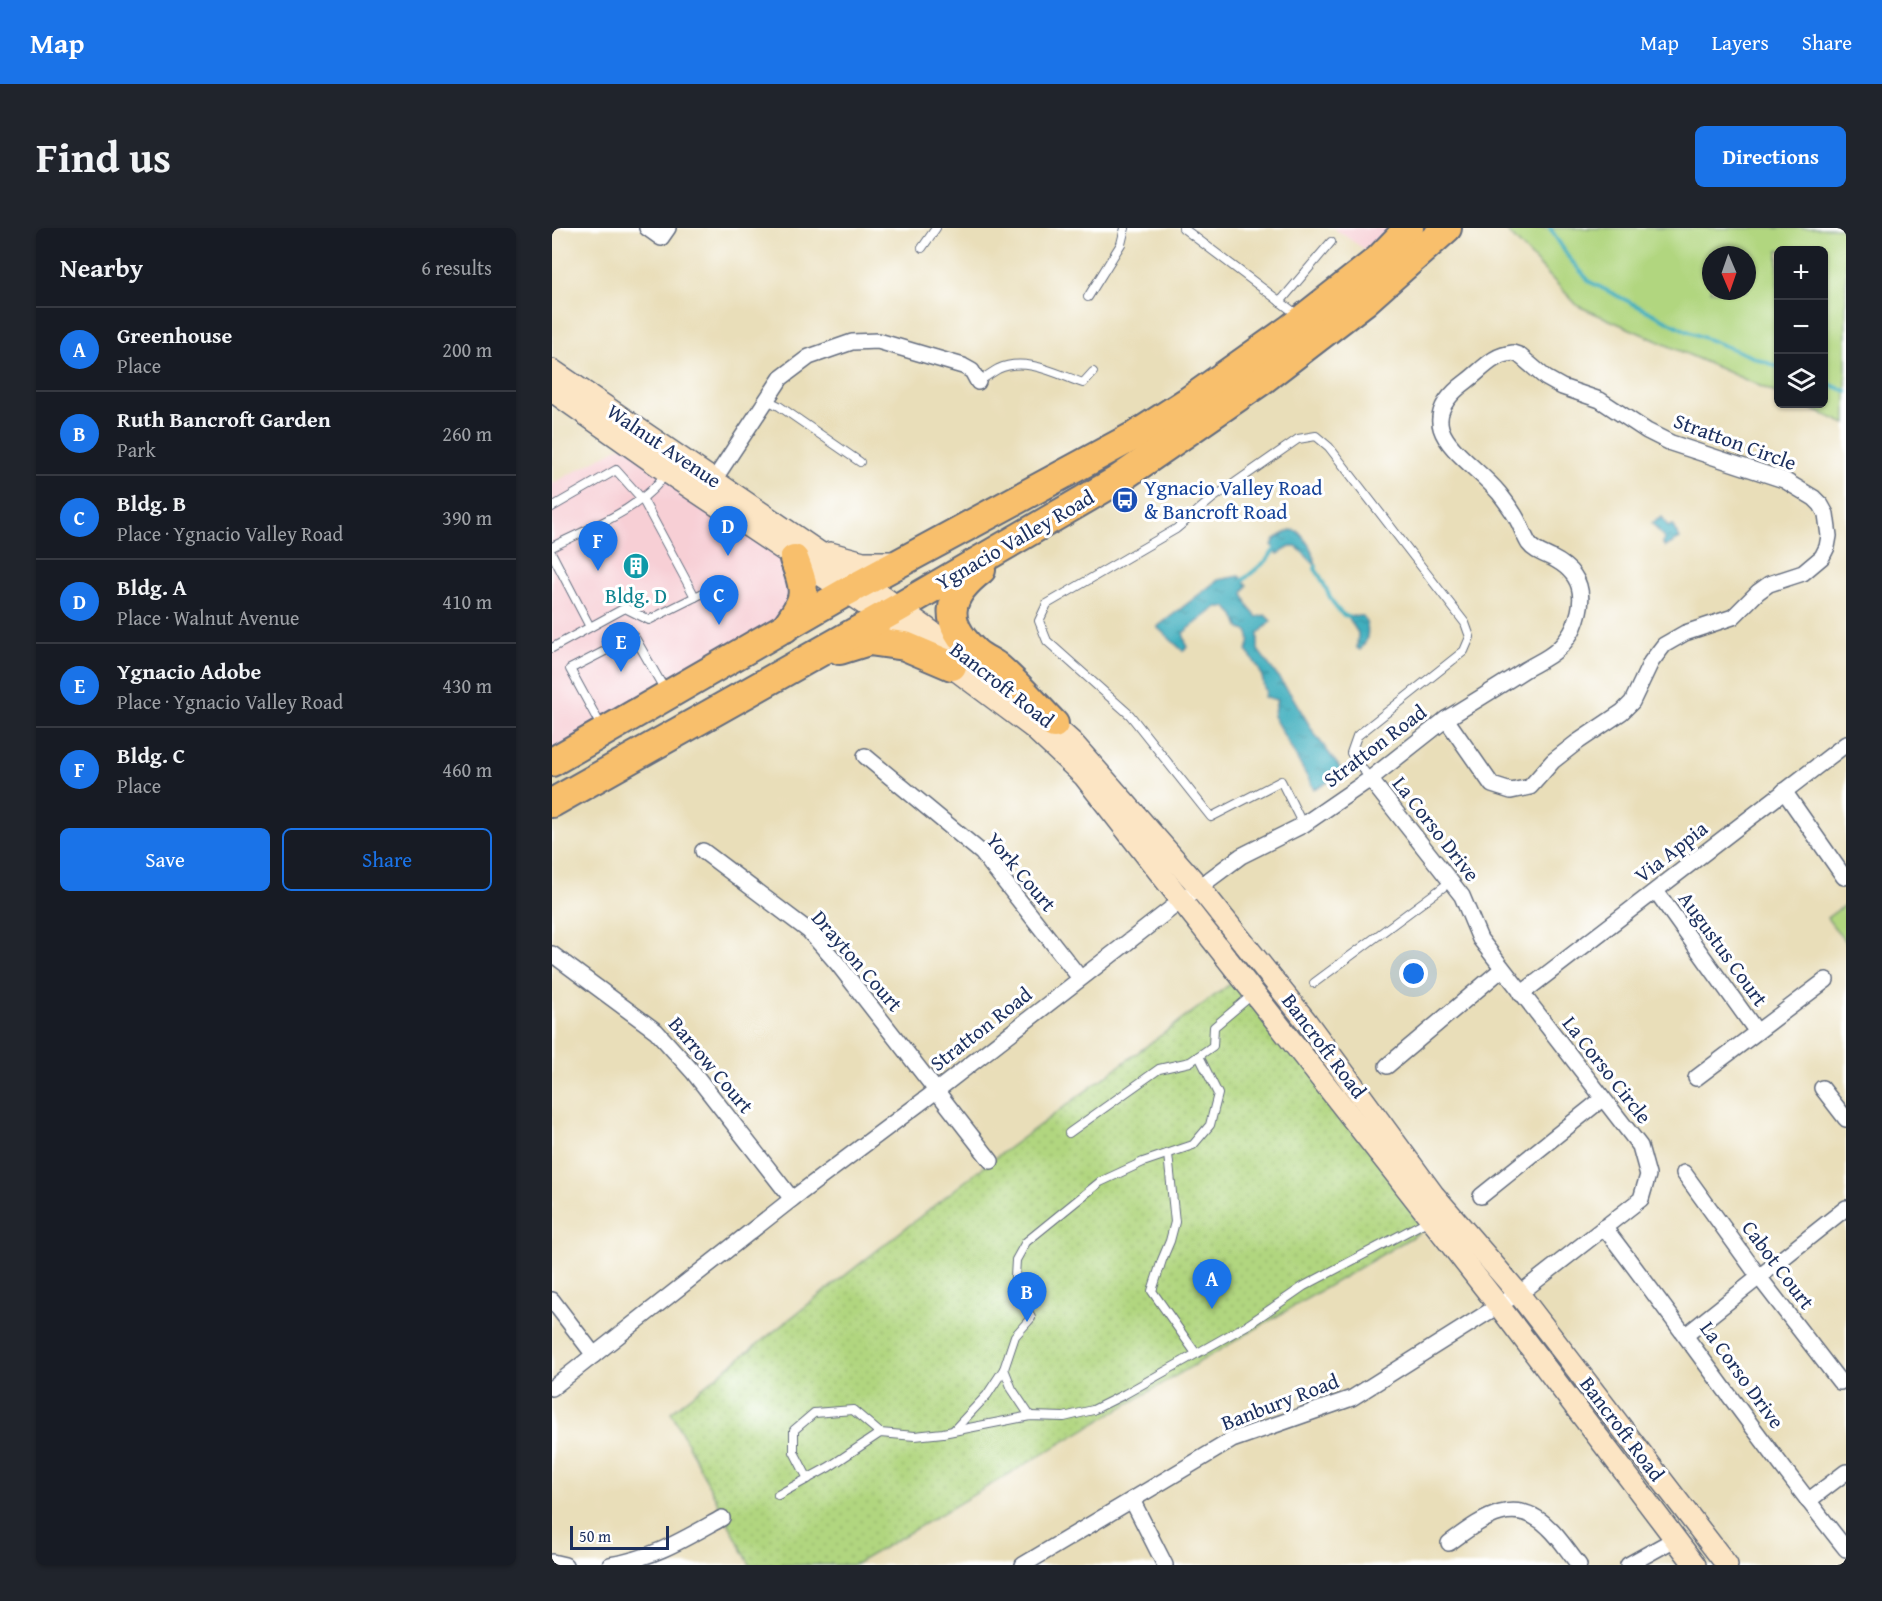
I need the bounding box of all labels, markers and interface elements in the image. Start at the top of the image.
text: Map [30,22,84,63]
text: Map [1640,27,1679,58]
text: Layers [1712,27,1769,58]
text: Share [1802,27,1852,58]
text: Find us [36,126,171,187]
button: Directions [1695,126,1846,187]
north arrow [1702,246,1756,300]
map controls [1774,246,1828,408]
button: + [1774,246,1828,300]
text: Nearby [60,248,143,287]
text: 6 results [421,253,492,282]
button: − [1774,300,1828,354]
text: Greenhouse [117,319,232,351]
text: A [73,335,86,364]
text: 200 m [442,335,492,364]
text: Place [117,351,161,380]
button: layers [1774,354,1828,408]
street label: Walnut Avenue [601,396,728,496]
text: Ruth Bancroft Garden [117,403,331,435]
street label: Stratton Circle [1670,405,1801,478]
text: B [73,419,86,448]
text: 260 m [442,419,492,448]
text: Park [117,435,156,464]
place label: Ygnacio Valley Road & Bancroft Road [1144,472,1323,527]
street label: Ygnacio Valley Road [930,481,1100,598]
bus stop icon: Ygnacio Valley Road & Bancroft Road [1110,485,1140,515]
text: Bldg. B [117,487,186,519]
text: C [74,503,85,532]
text: 390 m [442,503,492,532]
pin: D [708,506,747,556]
text: Place · Ygnacio Valley Road [117,519,343,548]
pin: F [578,522,618,571]
building icon: Bldg. D [621,551,651,581]
text: Bldg. A [117,571,187,603]
pin: C [700,576,738,625]
place label: Bldg. D [605,580,667,611]
text: D [73,587,86,616]
text: 410 m [442,587,492,616]
text: Place · Walnut Avenue [117,603,299,632]
pin: E [602,622,640,672]
street label: Bancroft Road [944,634,1062,736]
text: Ygnacio Adobe [117,655,261,687]
text: E [74,671,85,700]
text: 430 m [442,671,492,700]
text: Place · Ygnacio Valley Road [117,687,343,716]
street label: Stratton Road [1317,696,1433,795]
text: Bldg. C [117,739,185,771]
text: F [74,755,85,784]
text: 460 m [442,755,492,784]
street label: La Corso Drive [1385,769,1488,888]
text: Place [117,771,161,800]
street label: Via Appia [1627,813,1714,890]
street label: York Court [979,825,1064,919]
button: Save [60,828,270,891]
button: Share [282,828,492,891]
street label: Augustus Court [1671,885,1776,1013]
street label: Drayton Court [804,903,911,1019]
your location [1399,959,1428,988]
street label: Stratton Road [923,978,1039,1078]
street label: Bancroft Road [1274,987,1375,1105]
street label: Barrow Court [661,1009,762,1120]
street label: La Corso Circle [1555,1009,1660,1130]
street label: Cabot Court [1735,1214,1823,1316]
pin: A [1192,1260,1232,1309]
pin: B [1008,1272,1046,1322]
street label: La Corso Drive [1693,1314,1792,1435]
street label: Banbury Road [1217,1365,1344,1438]
street label: Bancroft Road [1572,1370,1673,1488]
scale bar [570,1523,669,1550]
text: 50 m [579,1524,611,1548]

